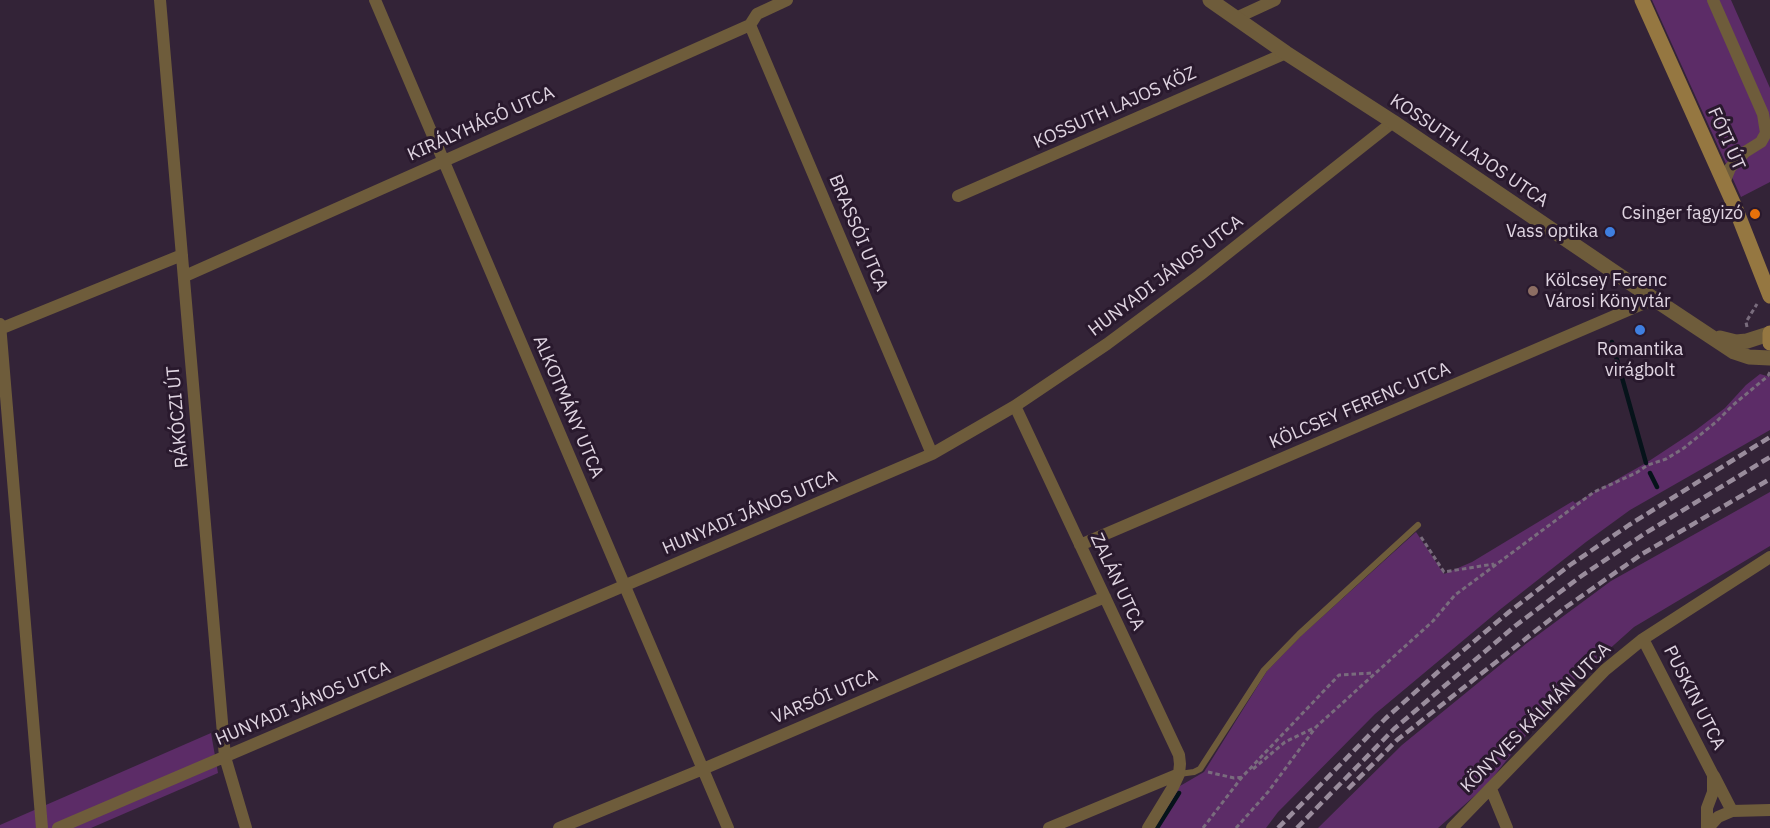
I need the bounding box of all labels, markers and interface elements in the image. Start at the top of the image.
street label: KOSSUTH LAJOS KÖZ [1030,62,1200,154]
street label: KIRÁLYHÁGÓ UTCA [404,82,558,166]
street label: KOSSUTH LAJOS UTCA [1386,90,1552,212]
street label: FÓTI ÚT [1703,104,1749,174]
street label: BRASSÓI UTCA [824,171,892,295]
place label: Csinger fagyizó [1621,203,1743,225]
marker: Csinger fagyizó [1748,207,1762,221]
street label: HUNYADI JÁNOS UTCA [1084,211,1248,341]
place label: Vass optika [1506,221,1598,243]
marker: Vass optika [1603,225,1617,239]
place label: Kölcsey Ferenc Városi Könyvtár [1545,270,1671,312]
marker: Kölcsey Ferenc Városi Könyvtár [1526,284,1540,298]
marker: Romantika virágbolt [1633,323,1647,337]
street label: ALKOTMÁNY UTCA [528,332,608,482]
place label: Romantika virágbolt [1597,339,1683,382]
street label: KÖLCSEY FERENC UTCA [1266,358,1454,454]
street label: RÁKÓCZI ÚT [163,365,193,469]
street label: HUNYADI JÁNOS UTCA [659,466,841,560]
street label: ZALÁN UTCA [1085,530,1149,634]
street label: KÖNYVES KÁLMÁN UTCA [1456,638,1616,798]
street label: PUSKIN UTCA [1658,642,1730,754]
street label: HUNYADI JÁNOS UTCA [212,657,394,751]
street label: VARSÓI UTCA [769,665,881,729]

